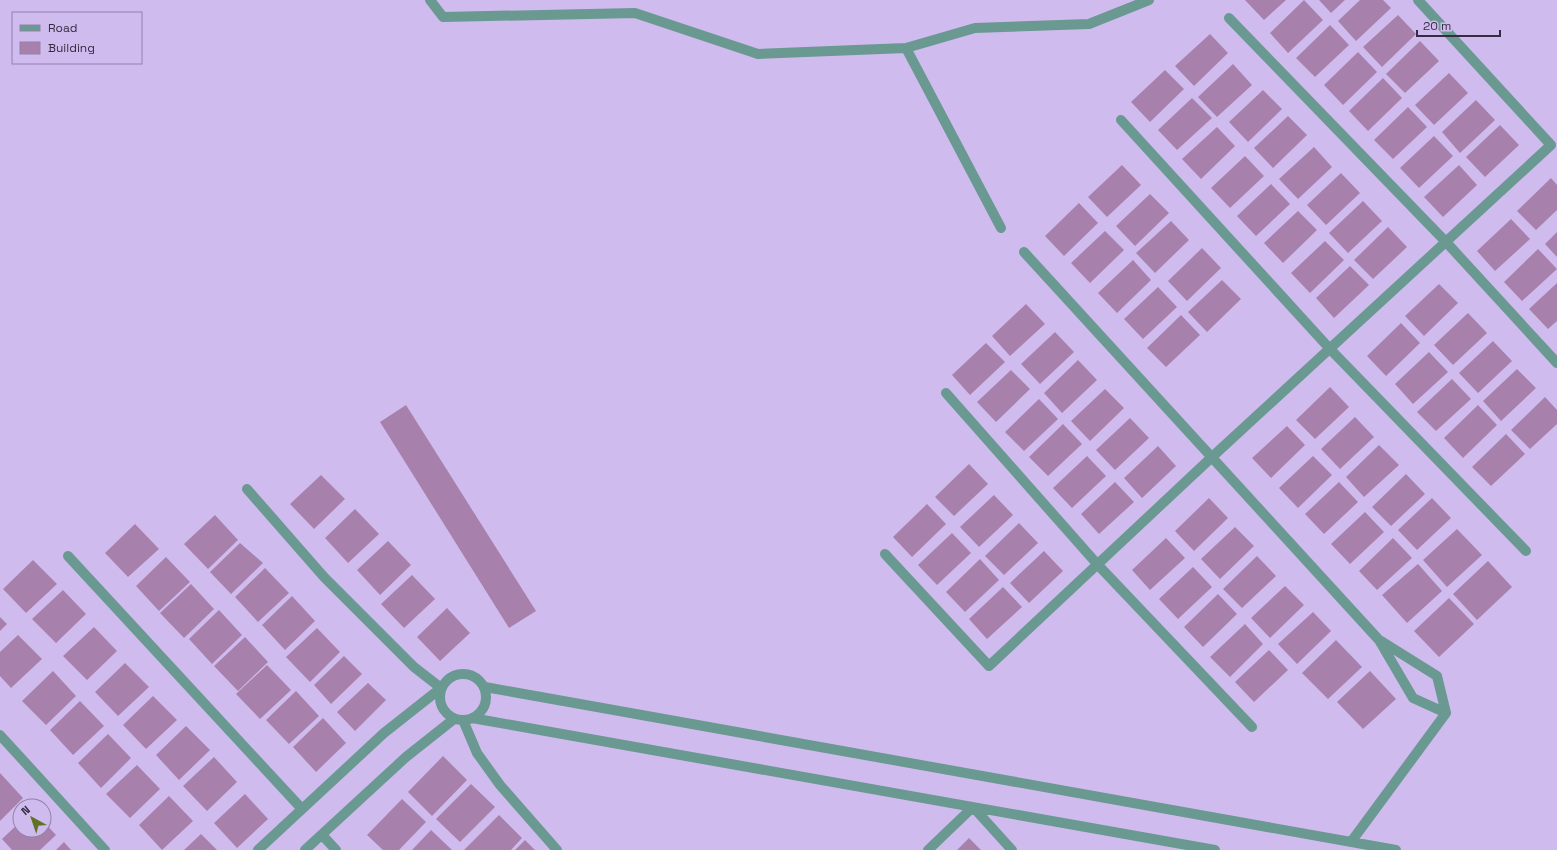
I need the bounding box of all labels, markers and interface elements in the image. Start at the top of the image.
legend [12,12,142,64]
scale bar [1417,12,1500,38]
text: 20 m [1423,18,1451,34]
text: Road [48,20,77,36]
text: Building [48,40,95,56]
north arrow [12,798,52,838]
text: N [18,803,33,818]

